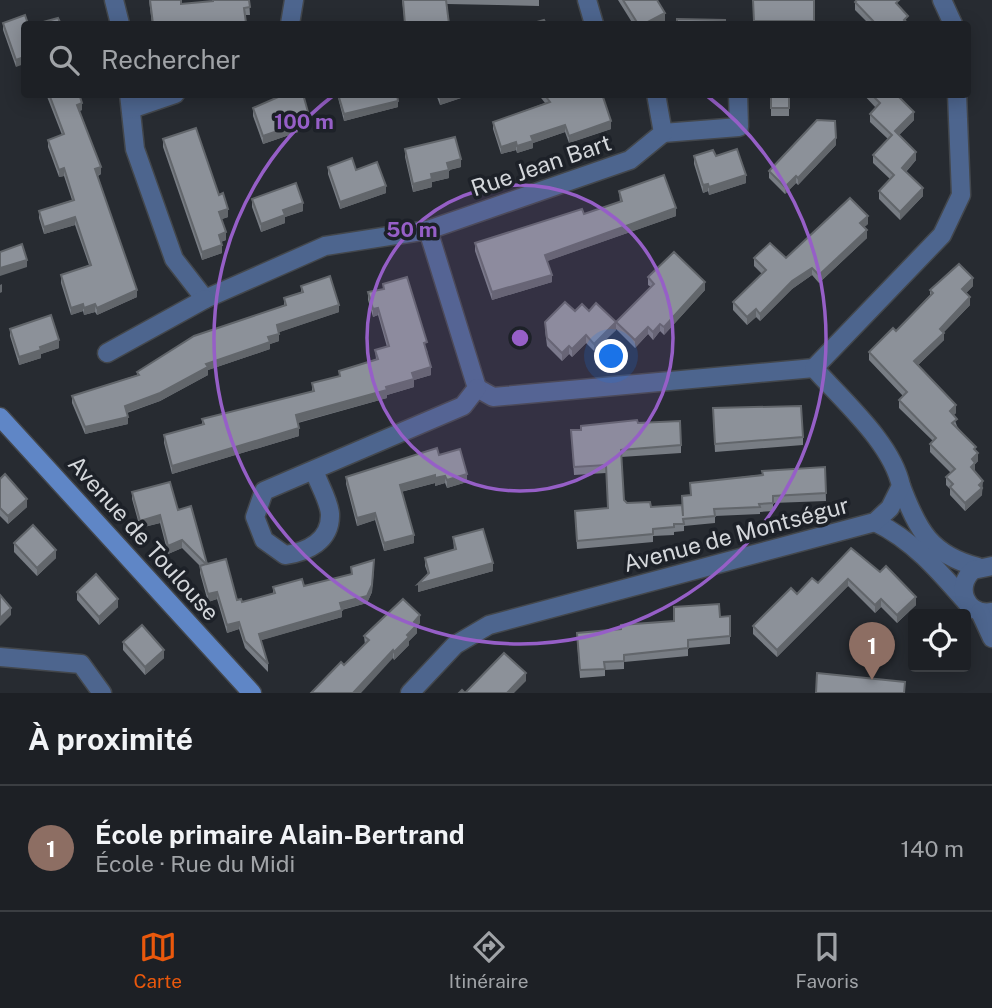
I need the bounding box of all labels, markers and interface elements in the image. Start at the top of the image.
search box [21,21,971,98]
icon: search [45,41,83,79]
text: Rechercher [101,44,240,75]
text: 100 m [274,109,334,134]
street label: Rue Jean Bart [467,128,615,202]
text: 50 m [386,217,438,242]
centre of rings [508,326,532,350]
your location [594,339,628,373]
street label: Avenue de Toulouse [63,450,225,626]
street label: Avenue de Montségur [620,491,852,577]
map controls [908,609,971,672]
button: locate [908,609,971,672]
pin: 1 [849,622,895,680]
text: À proximité [28,721,193,757]
text: École primaire Alain-Bertrand [95,819,465,850]
text: 1 [46,835,56,862]
text: 140 m [901,835,964,862]
text: École · Rue du Midi [95,850,295,877]
tab: Carte [133,928,182,992]
tab: Itinéraire [449,928,529,992]
tab: Favoris [795,928,859,992]

